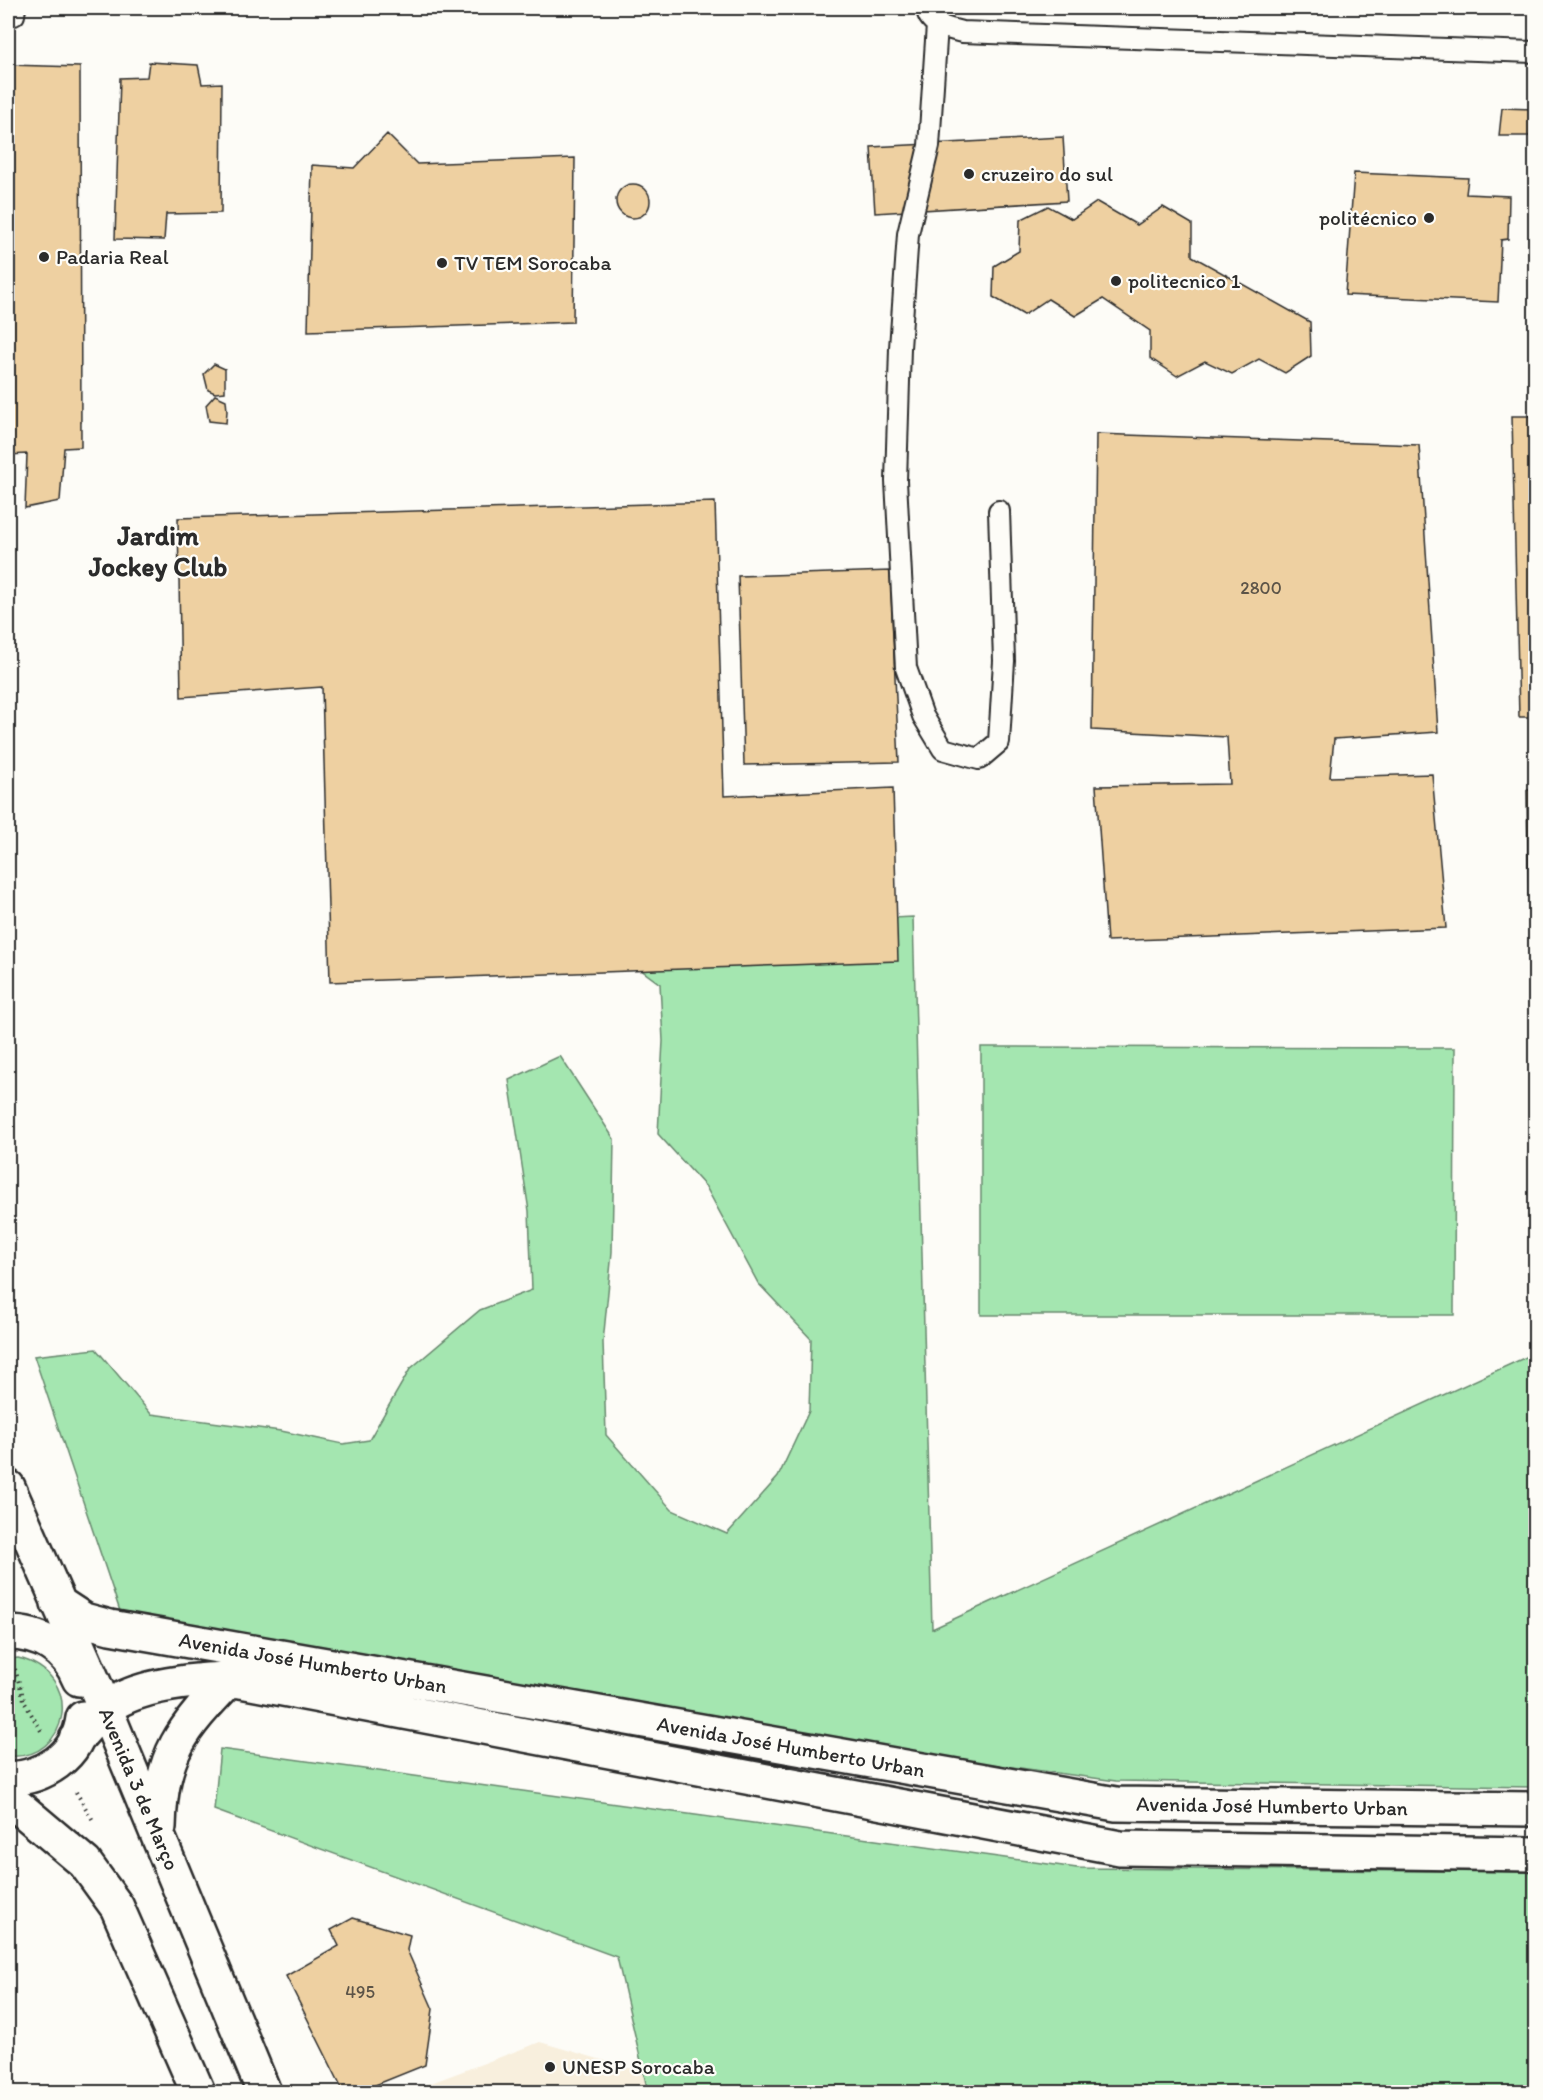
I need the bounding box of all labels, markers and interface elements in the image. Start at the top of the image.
place label: cruzeiro do sul [981,161,1113,186]
marker: cruzeiro do sul [962,167,976,181]
place label: politécnico [1319,205,1417,230]
marker: politécnico [1422,211,1436,225]
place label: Padaria Real [56,244,169,269]
marker: Padaria Real [37,250,51,264]
place label: TV TEM Sorocaba [454,250,611,275]
marker: TV TEM Sorocaba [435,256,449,270]
place label: politecnico 1 [1128,268,1241,293]
marker: politecnico 1 [1109,274,1123,288]
district label: Jardim Jockey Club [88,519,227,583]
house number: 2800 [1240,577,1282,599]
street label: Avenida José Humberto Urban [177,1627,449,1698]
street label: Avenida 3 de Março [94,1704,185,1874]
street label: Avenida José Humberto Urban [655,1711,927,1782]
street label: Avenida José Humberto Urban [1136,1791,1408,1820]
house number: 495 [345,1981,375,2003]
place label: UNESP Sorocaba [562,2054,715,2079]
marker: UNESP Sorocaba [543,2060,557,2074]

